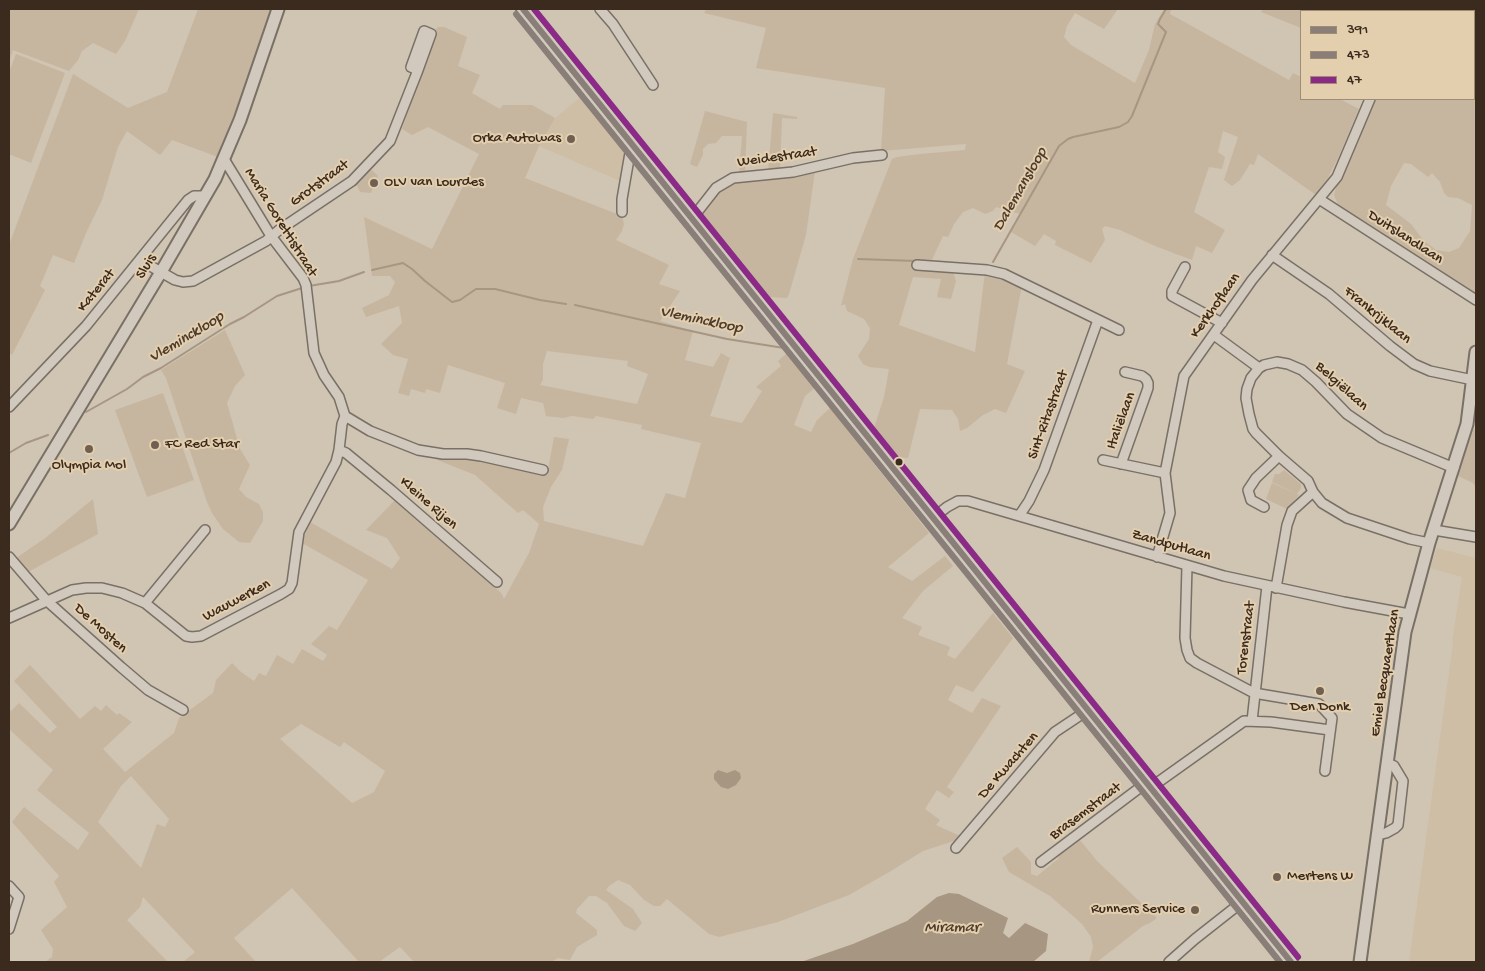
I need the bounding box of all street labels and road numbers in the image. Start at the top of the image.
street label: Weidestraat [736,144,818,172]
street label: Grotstraat [287,157,353,211]
street label: Maria Gorettistraat [239,165,321,281]
street label: Duitslandlaan [1364,207,1446,269]
street label: Sluis [133,251,161,283]
street label: Katerat [74,266,120,316]
street label: Kerkhoflaan [1187,270,1245,342]
street label: Frankrijklaan [1340,283,1414,349]
street label: Belgiëlaan [1311,358,1371,416]
street label: Sint-Ritastraat [1025,368,1073,462]
street label: Italiëlaan [1103,390,1141,452]
street label: Kleine Rijen [395,474,461,534]
street label: Zandputlaan [1129,526,1213,566]
street label: Wauwerken [200,576,274,626]
street label: De Mosten [70,600,130,658]
street label: Torenstraat [1234,600,1260,676]
street label: Emiel Becquaertlaan [1367,608,1405,738]
street label: De Kwachten [975,729,1043,803]
street label: Brasemstraat [1047,779,1125,845]

